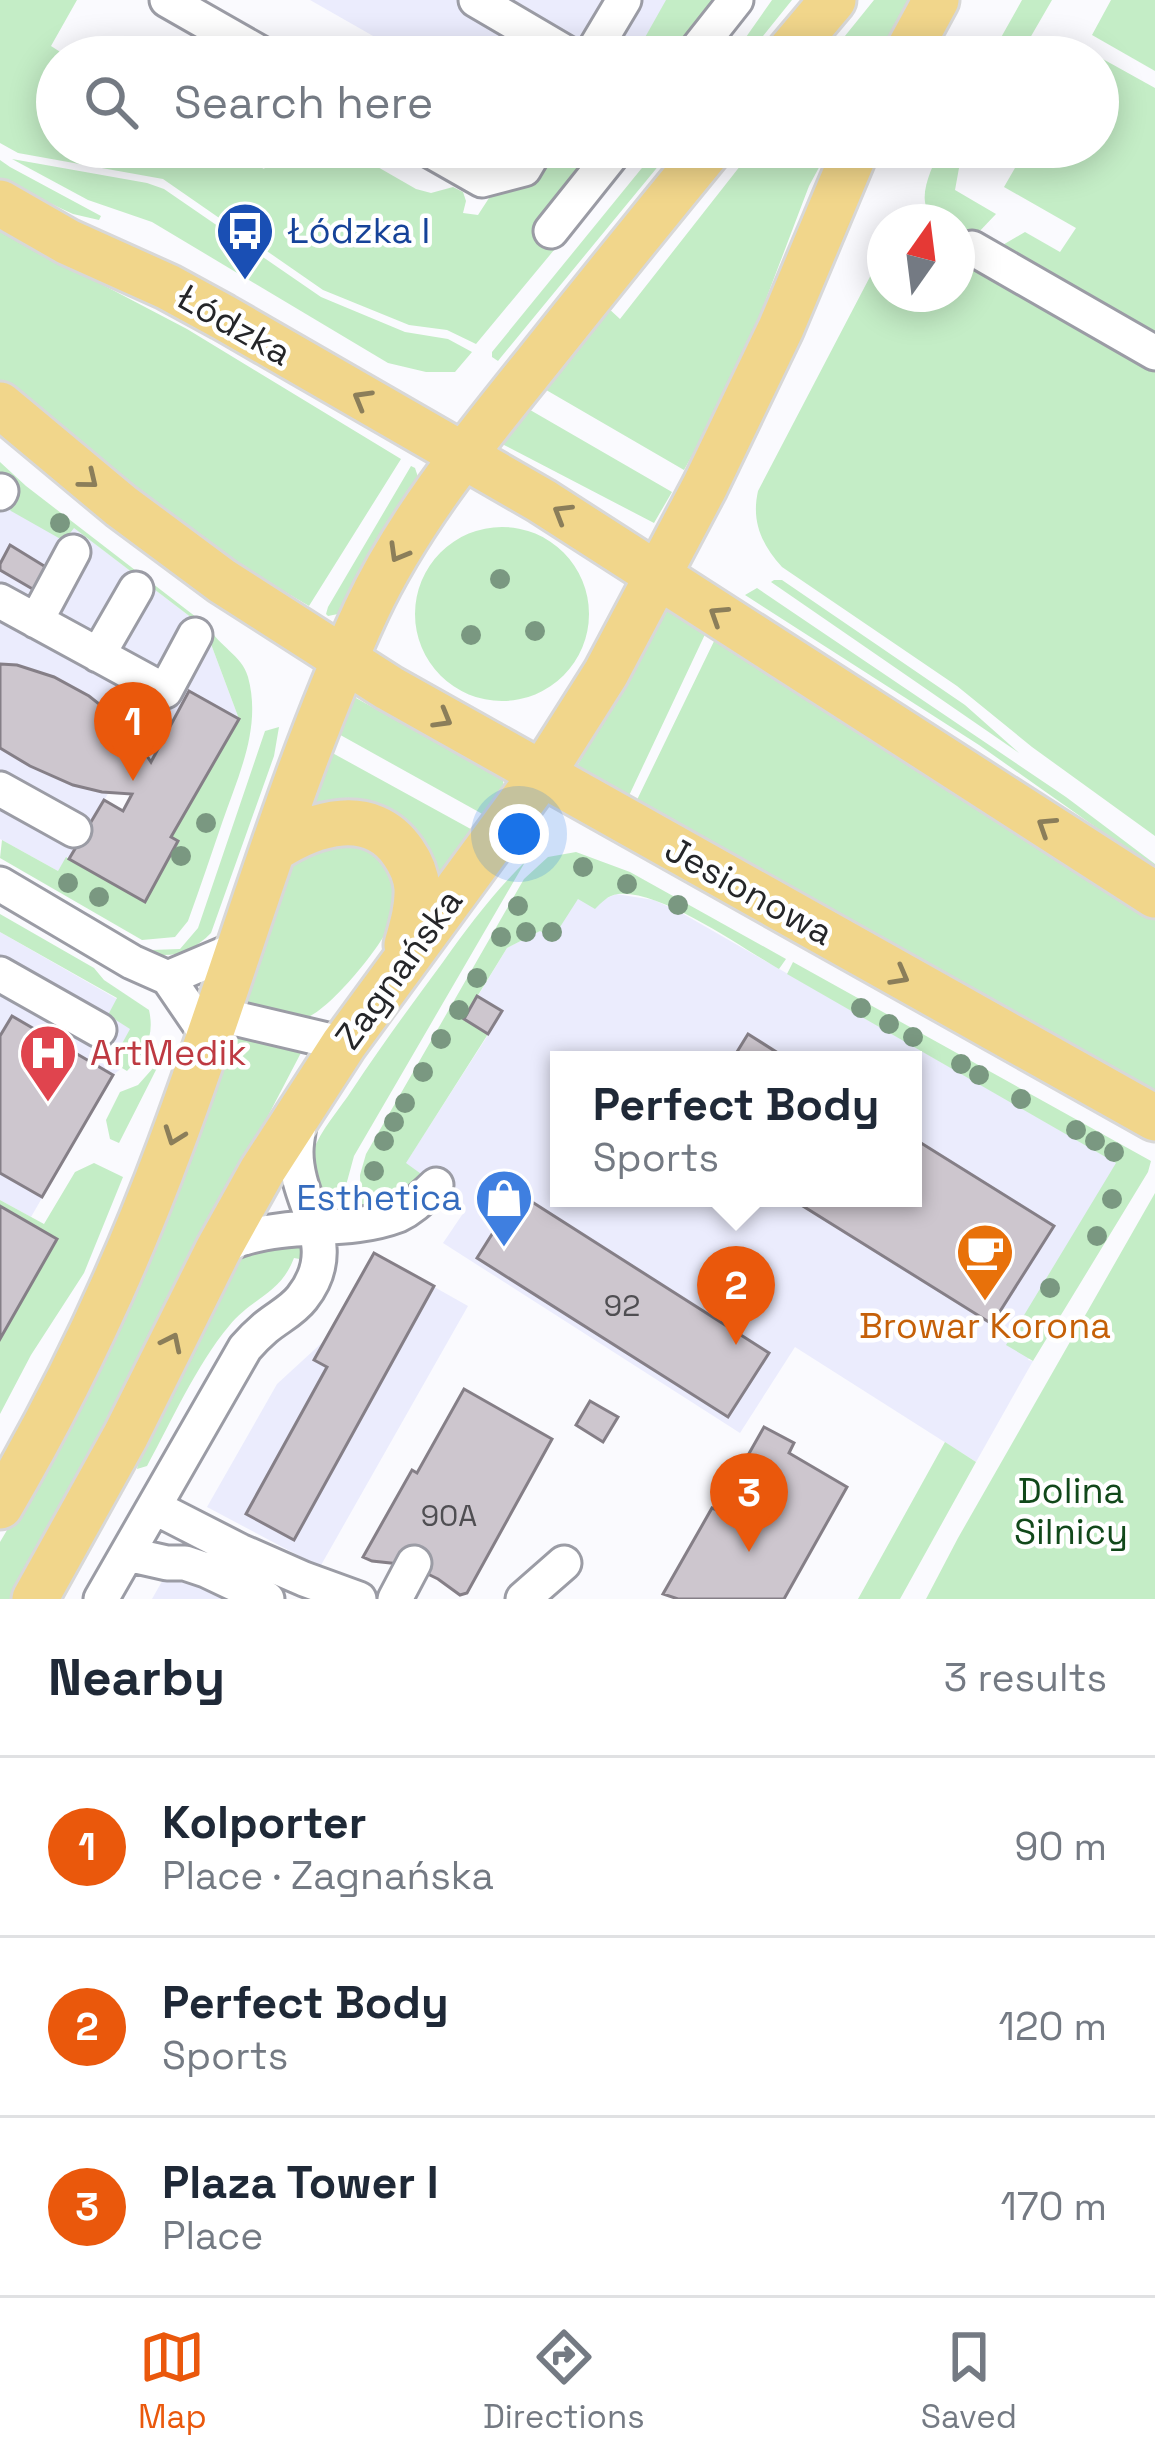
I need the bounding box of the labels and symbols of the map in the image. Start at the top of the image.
bus stop icon: Łódzka I [214,200,276,282]
north arrow [867,204,975,312]
place label: Łódzka I [287,208,430,254]
street label: Łódzka [168,274,300,376]
one-way arrow [353,390,375,413]
one-way arrow [76,466,98,488]
one-way arrow [553,505,575,527]
one-way arrow [390,540,413,562]
one-way arrow [710,607,732,629]
pin: 1 [94,682,172,781]
one-way arrow [430,704,452,727]
your location [489,804,549,864]
one-way arrow [1038,818,1060,840]
street label: Jesionowa [657,826,841,956]
street label: Zagnańska [325,880,473,1058]
one-way arrow [887,961,908,984]
hospital icon: ArtMedik [17,1022,79,1104]
place label: ArtMedik [90,1030,247,1076]
one-way arrow [164,1124,188,1145]
shop icon: Esthetica [473,1167,535,1249]
place label: Esthetica [296,1175,462,1221]
cafe icon: Browar Korona [954,1221,1016,1303]
pin: 2 [697,1246,775,1345]
house number: 92 [604,1286,640,1325]
place label: Browar Korona [859,1303,1111,1349]
one-way arrow [158,1333,181,1355]
pin: 3 [710,1453,788,1552]
park label: Dolina Silnicy [1014,1468,1128,1555]
house number: 90A [421,1496,477,1535]

